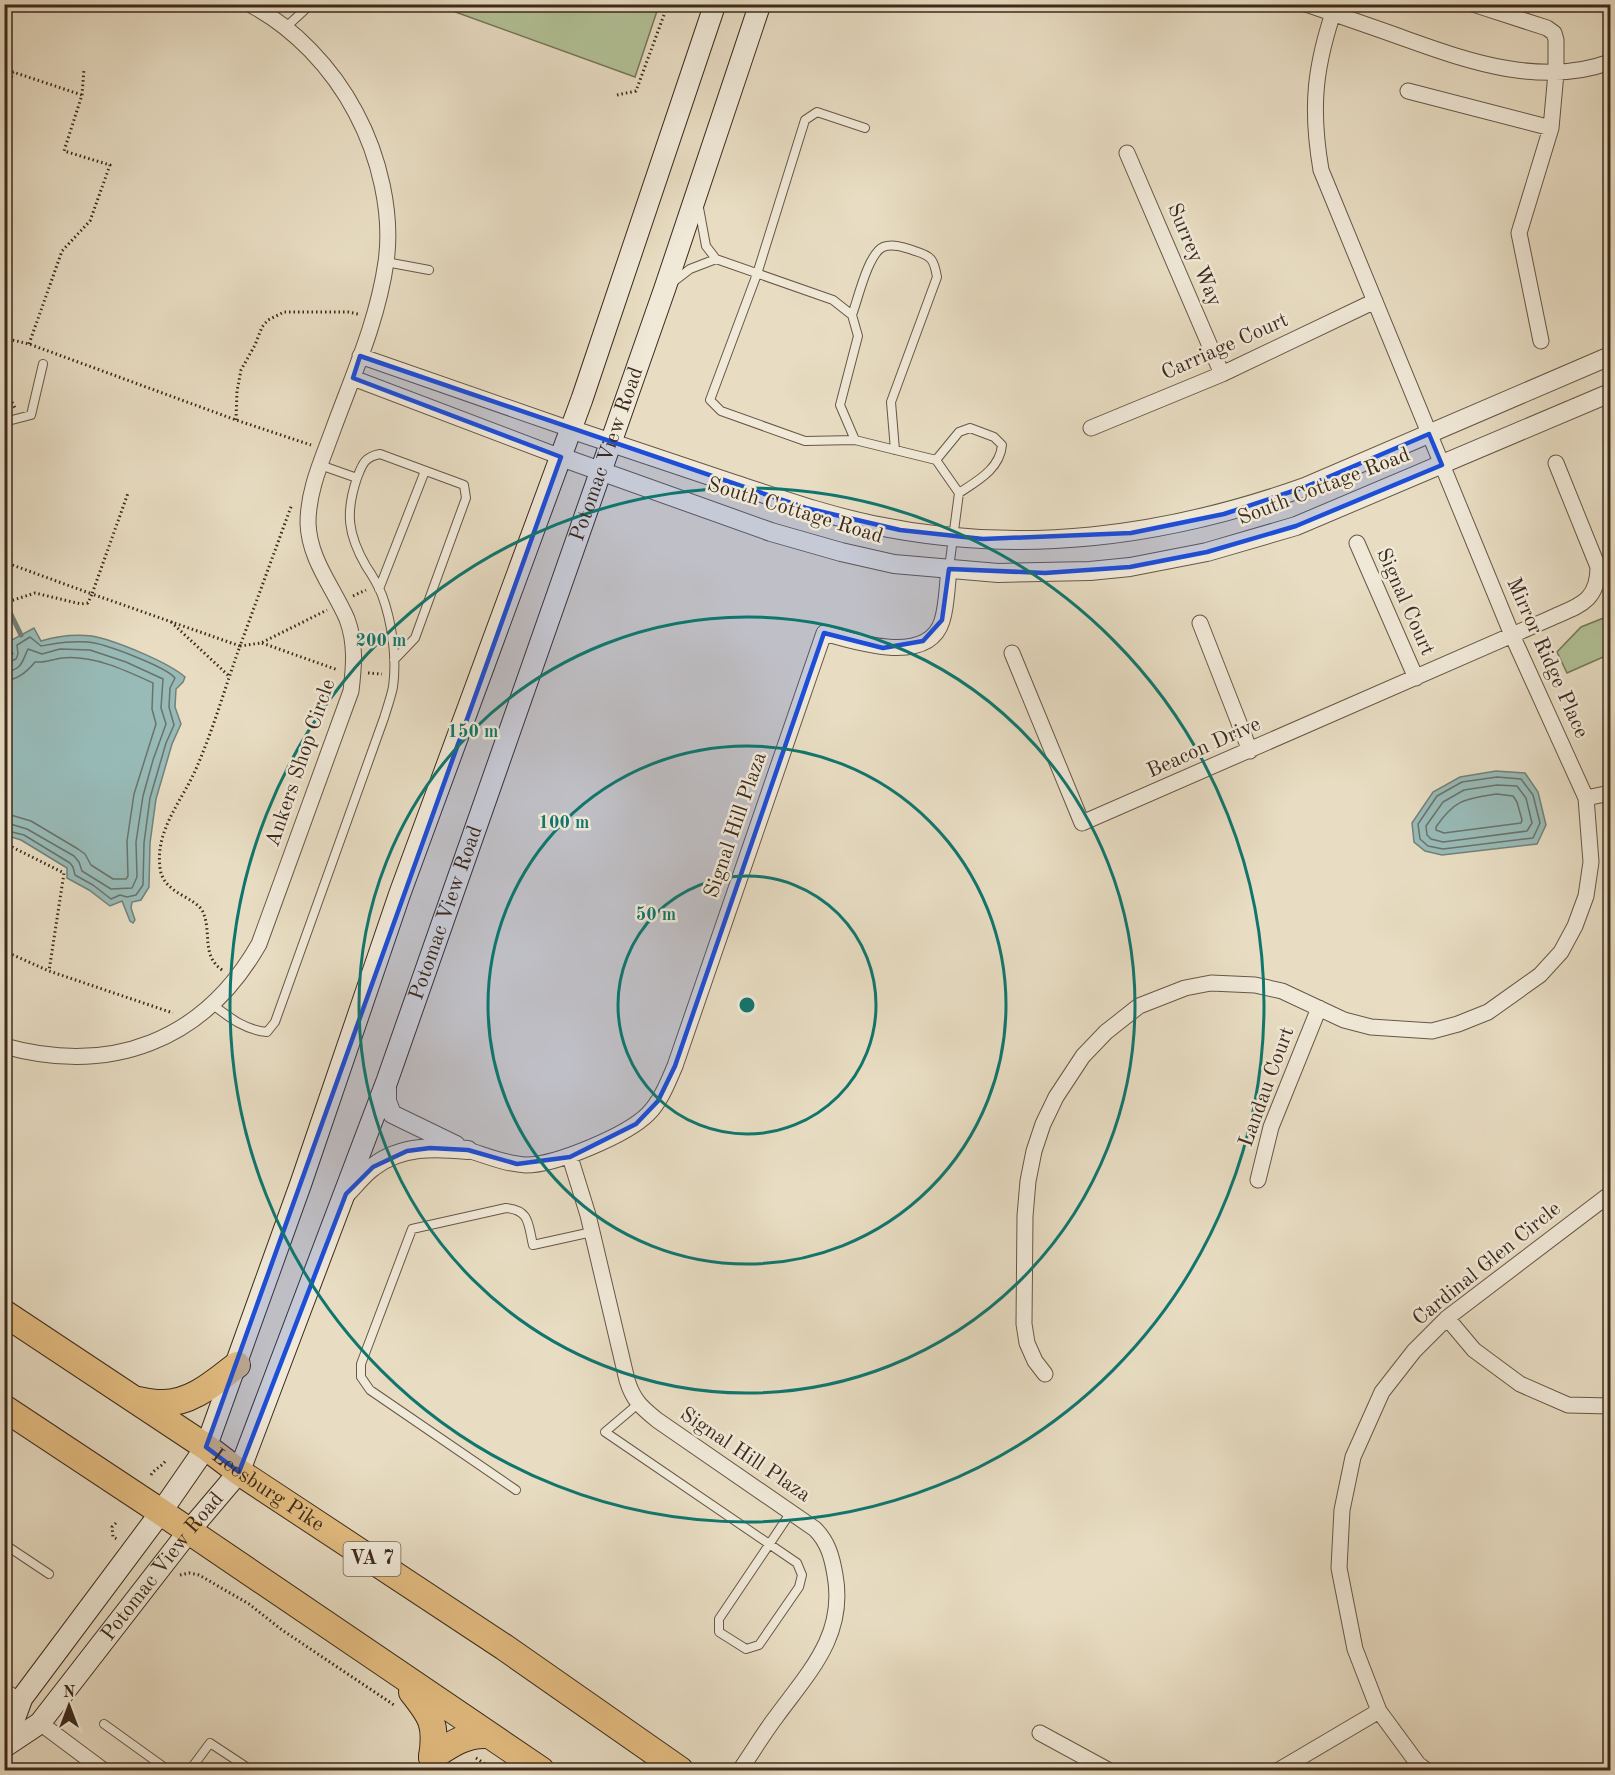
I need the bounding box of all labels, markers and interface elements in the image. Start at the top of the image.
street label: Surrey Way [1163,200,1225,310]
street label: Carriage Court [1158,310,1292,384]
street label: Potomac View Road [567,364,647,544]
street label: South Cottage Road [1235,444,1413,530]
street label: South Cottage Road [705,474,885,548]
street label: Signal Court [1372,545,1438,659]
street label: Mirror Ridge Place [1502,575,1592,741]
text: 200 m [356,632,406,650]
street label: Ankers Shop Circle [262,676,340,850]
street label: Beacon Drive [1144,714,1264,782]
text: 150 m [448,723,498,741]
street label: Signal Hill Plaza [701,749,771,901]
text: 100 m [539,814,589,832]
street label: Potomac View Road [406,823,486,1003]
text: 50 m [636,906,676,924]
centre of rings [737,995,757,1015]
street label: Landau Court [1236,1024,1298,1150]
street label: Cardinal Glen Circle [1409,1198,1565,1330]
street label: Signal Hill Plaza [676,1404,814,1506]
street label: Leesburg Pike [208,1445,328,1536]
street label: Potomac View Road [97,1488,228,1645]
road number: VA 7 [344,1542,400,1576]
north arrow [39,1676,99,1736]
text: N [63,1685,76,1701]

